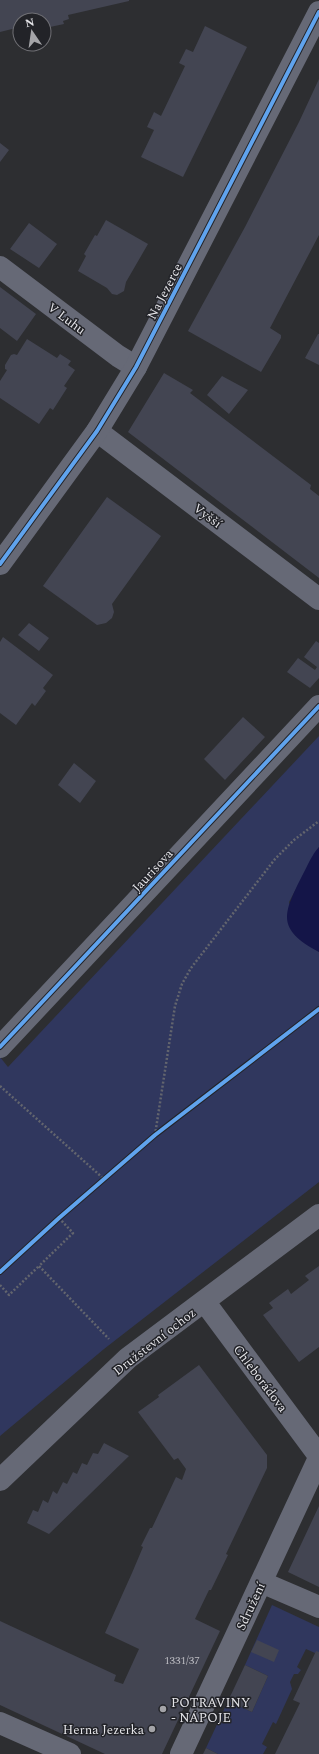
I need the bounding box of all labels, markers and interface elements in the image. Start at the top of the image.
north arrow [12,12,52,52]
text: N [24,13,36,32]
street label: Na Jezerce [142,260,188,323]
street label: V Luhu [43,298,90,340]
street label: Vyšší [189,498,227,534]
street label: Jaurisova [127,844,178,897]
street label: Družstevní ochoz [109,1303,200,1381]
street label: Chleborádova [228,1341,293,1417]
street label: Sdružení [231,1578,271,1634]
house number: 1331/37 [164,1652,200,1669]
place label: POTRAVINY - NÁPOJE [171,1693,250,1728]
marker: POTRAVINY - NÁPOJE [158,1704,168,1714]
place label: Herna Jezerka [63,1720,145,1740]
marker: Herna Jezerka [147,1724,157,1734]

